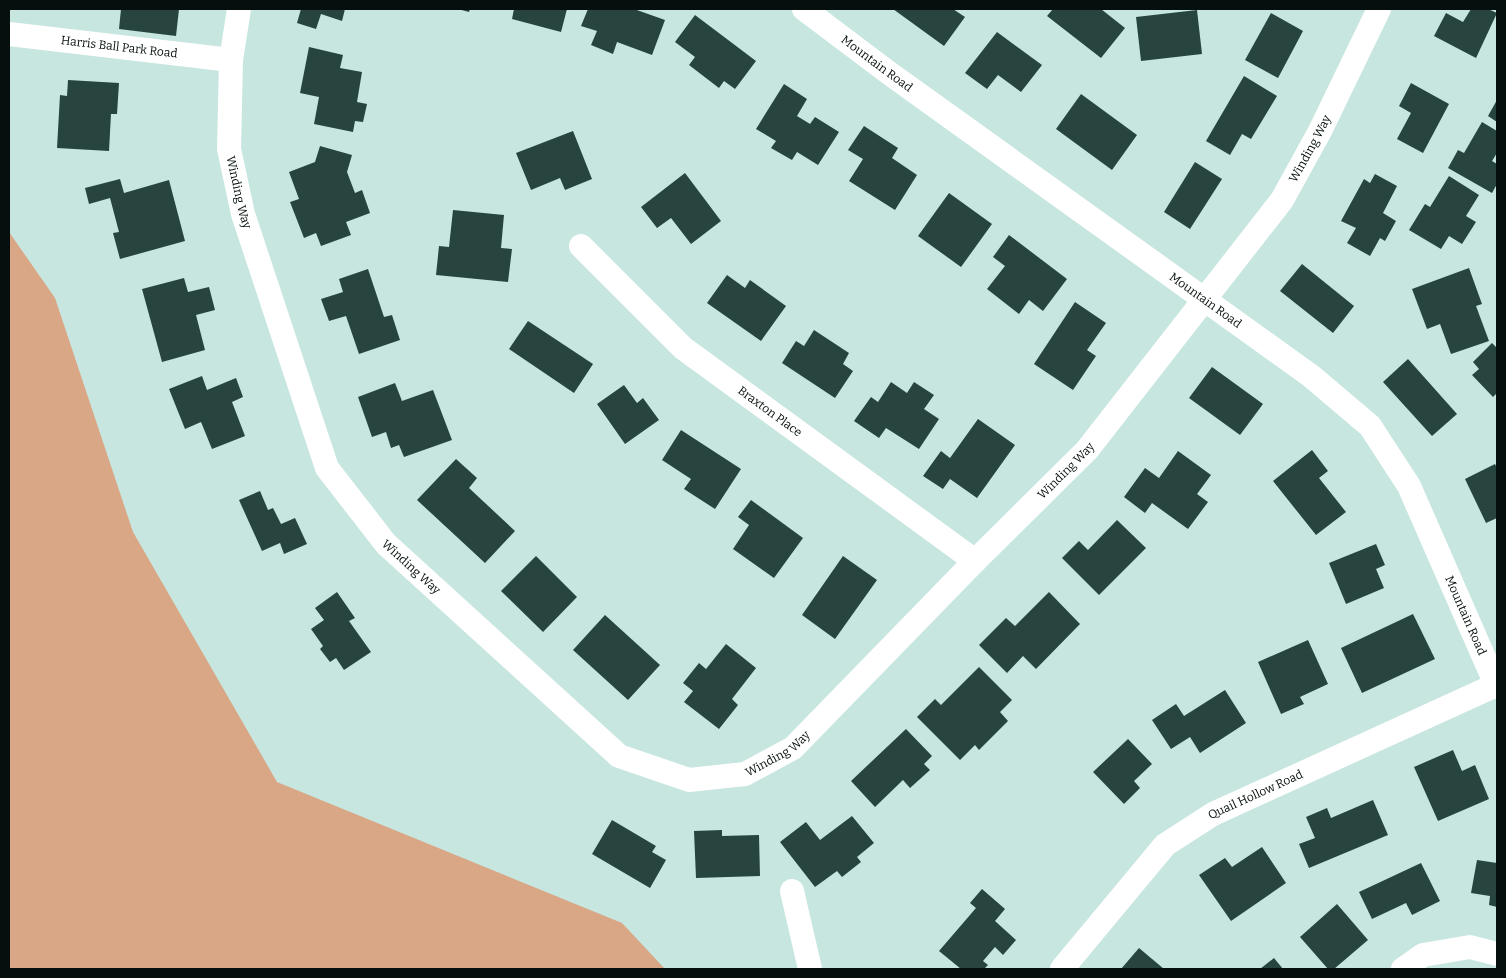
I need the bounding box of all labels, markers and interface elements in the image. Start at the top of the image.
street label: Harris Ball Park Road [60,33,178,61]
street label: Mountain Road [838,33,915,95]
street label: Winding Way [1286,112,1334,185]
street label: Winding Way [224,155,255,231]
street label: Mountain Road [1167,270,1244,331]
street label: Braxton Place [735,383,805,440]
street label: Winding Way [1035,439,1098,502]
street label: Winding Way [379,537,444,598]
street label: Mountain Road [1442,574,1489,657]
street label: Winding Way [743,727,813,779]
street label: Quail Hollow Road [1205,767,1305,822]

